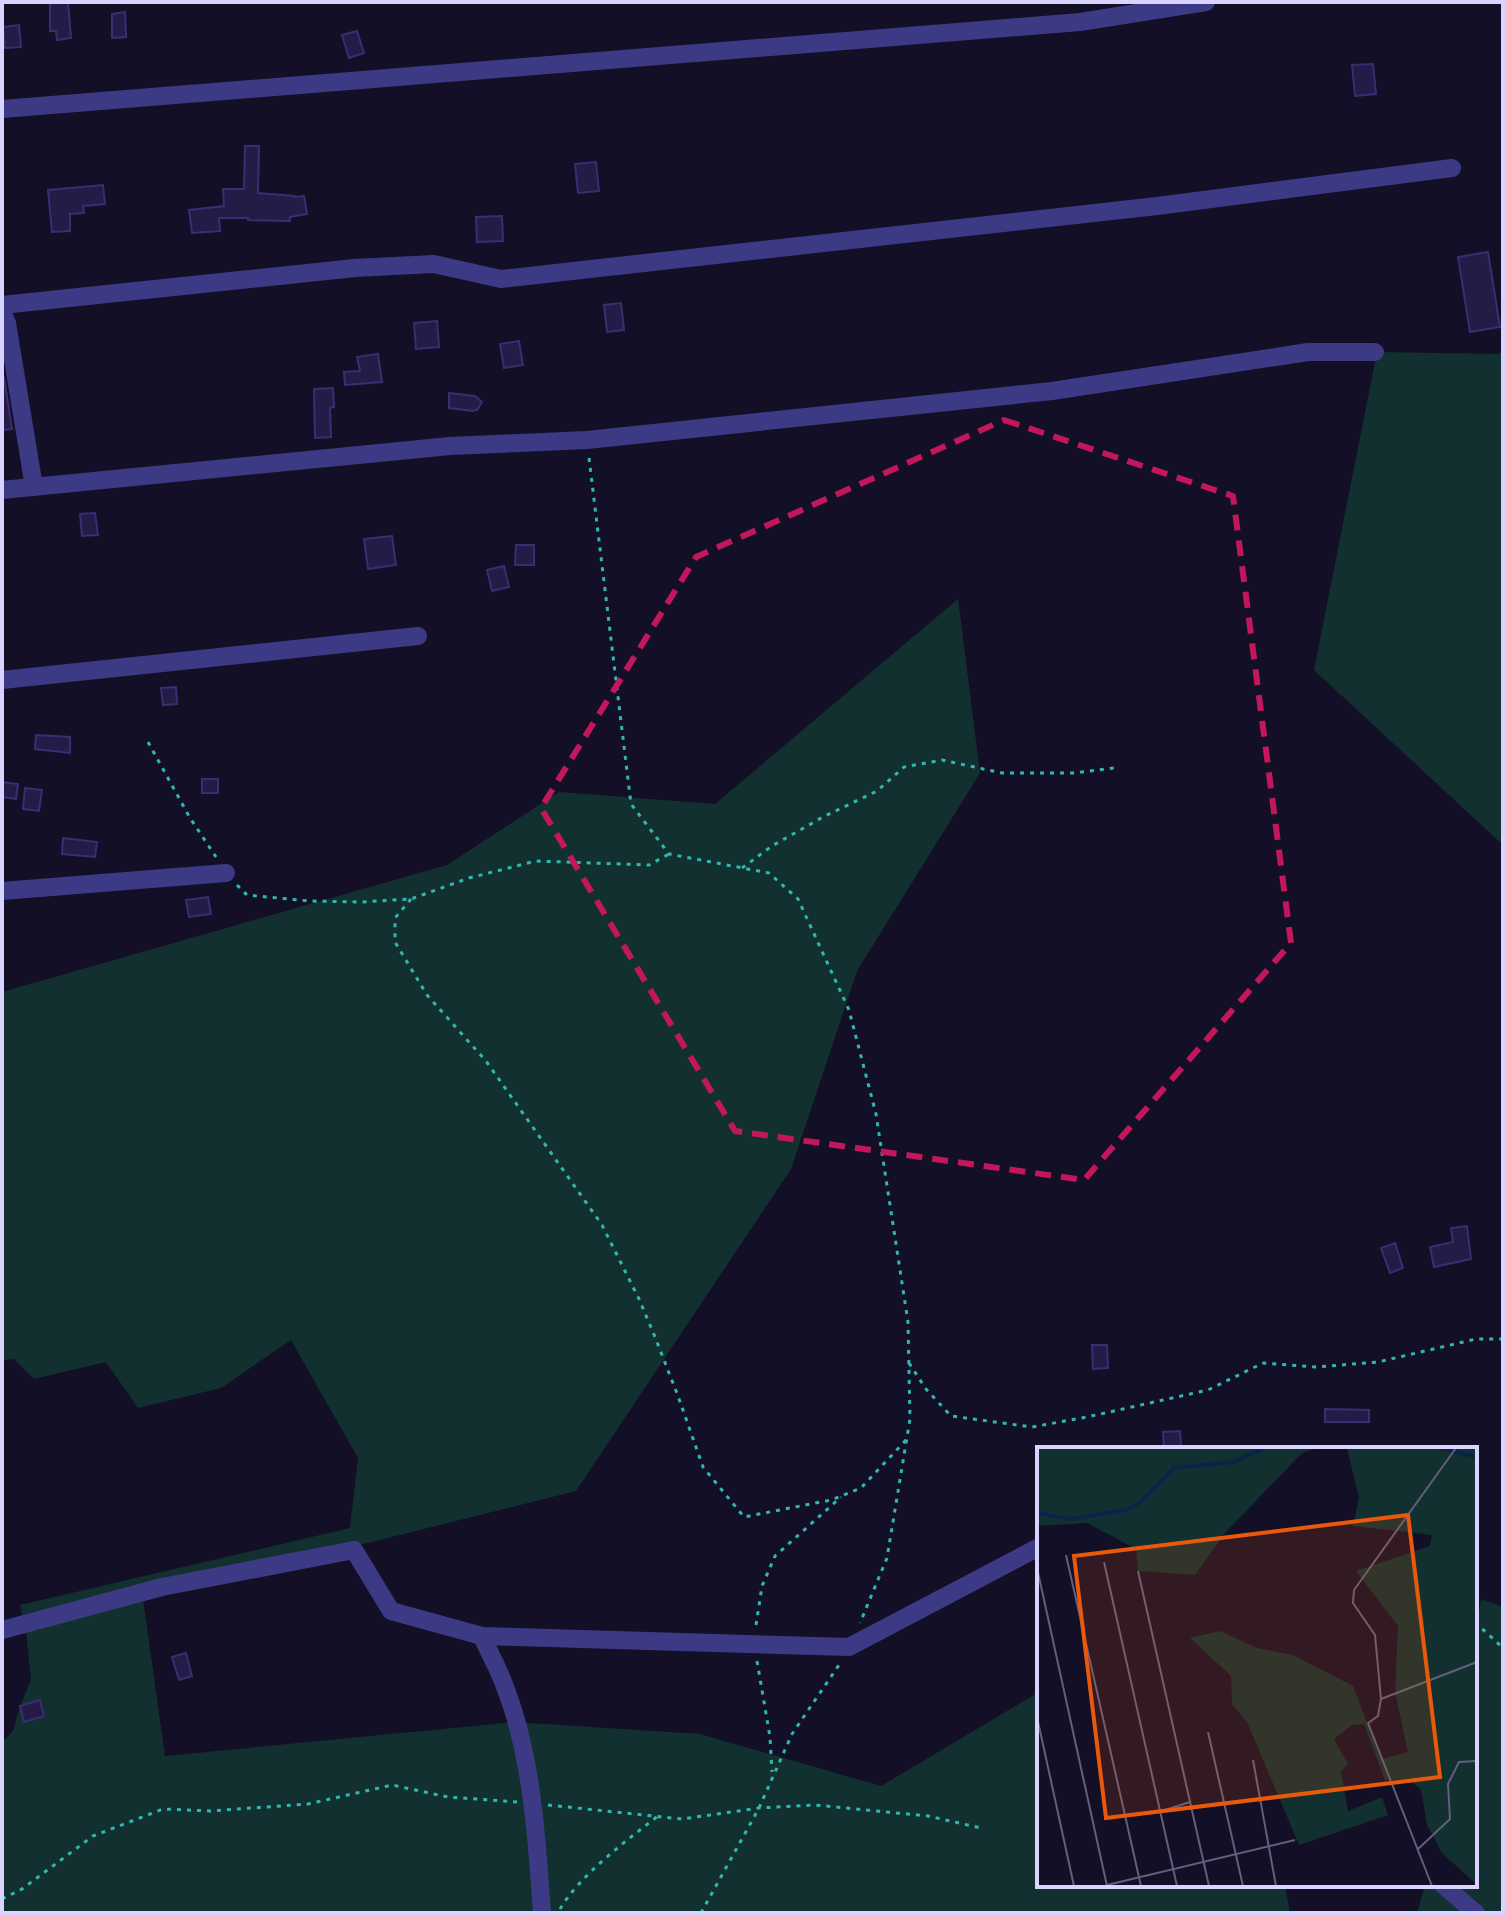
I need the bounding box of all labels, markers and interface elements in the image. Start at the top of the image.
inset map [1037,1447,1477,1887]

